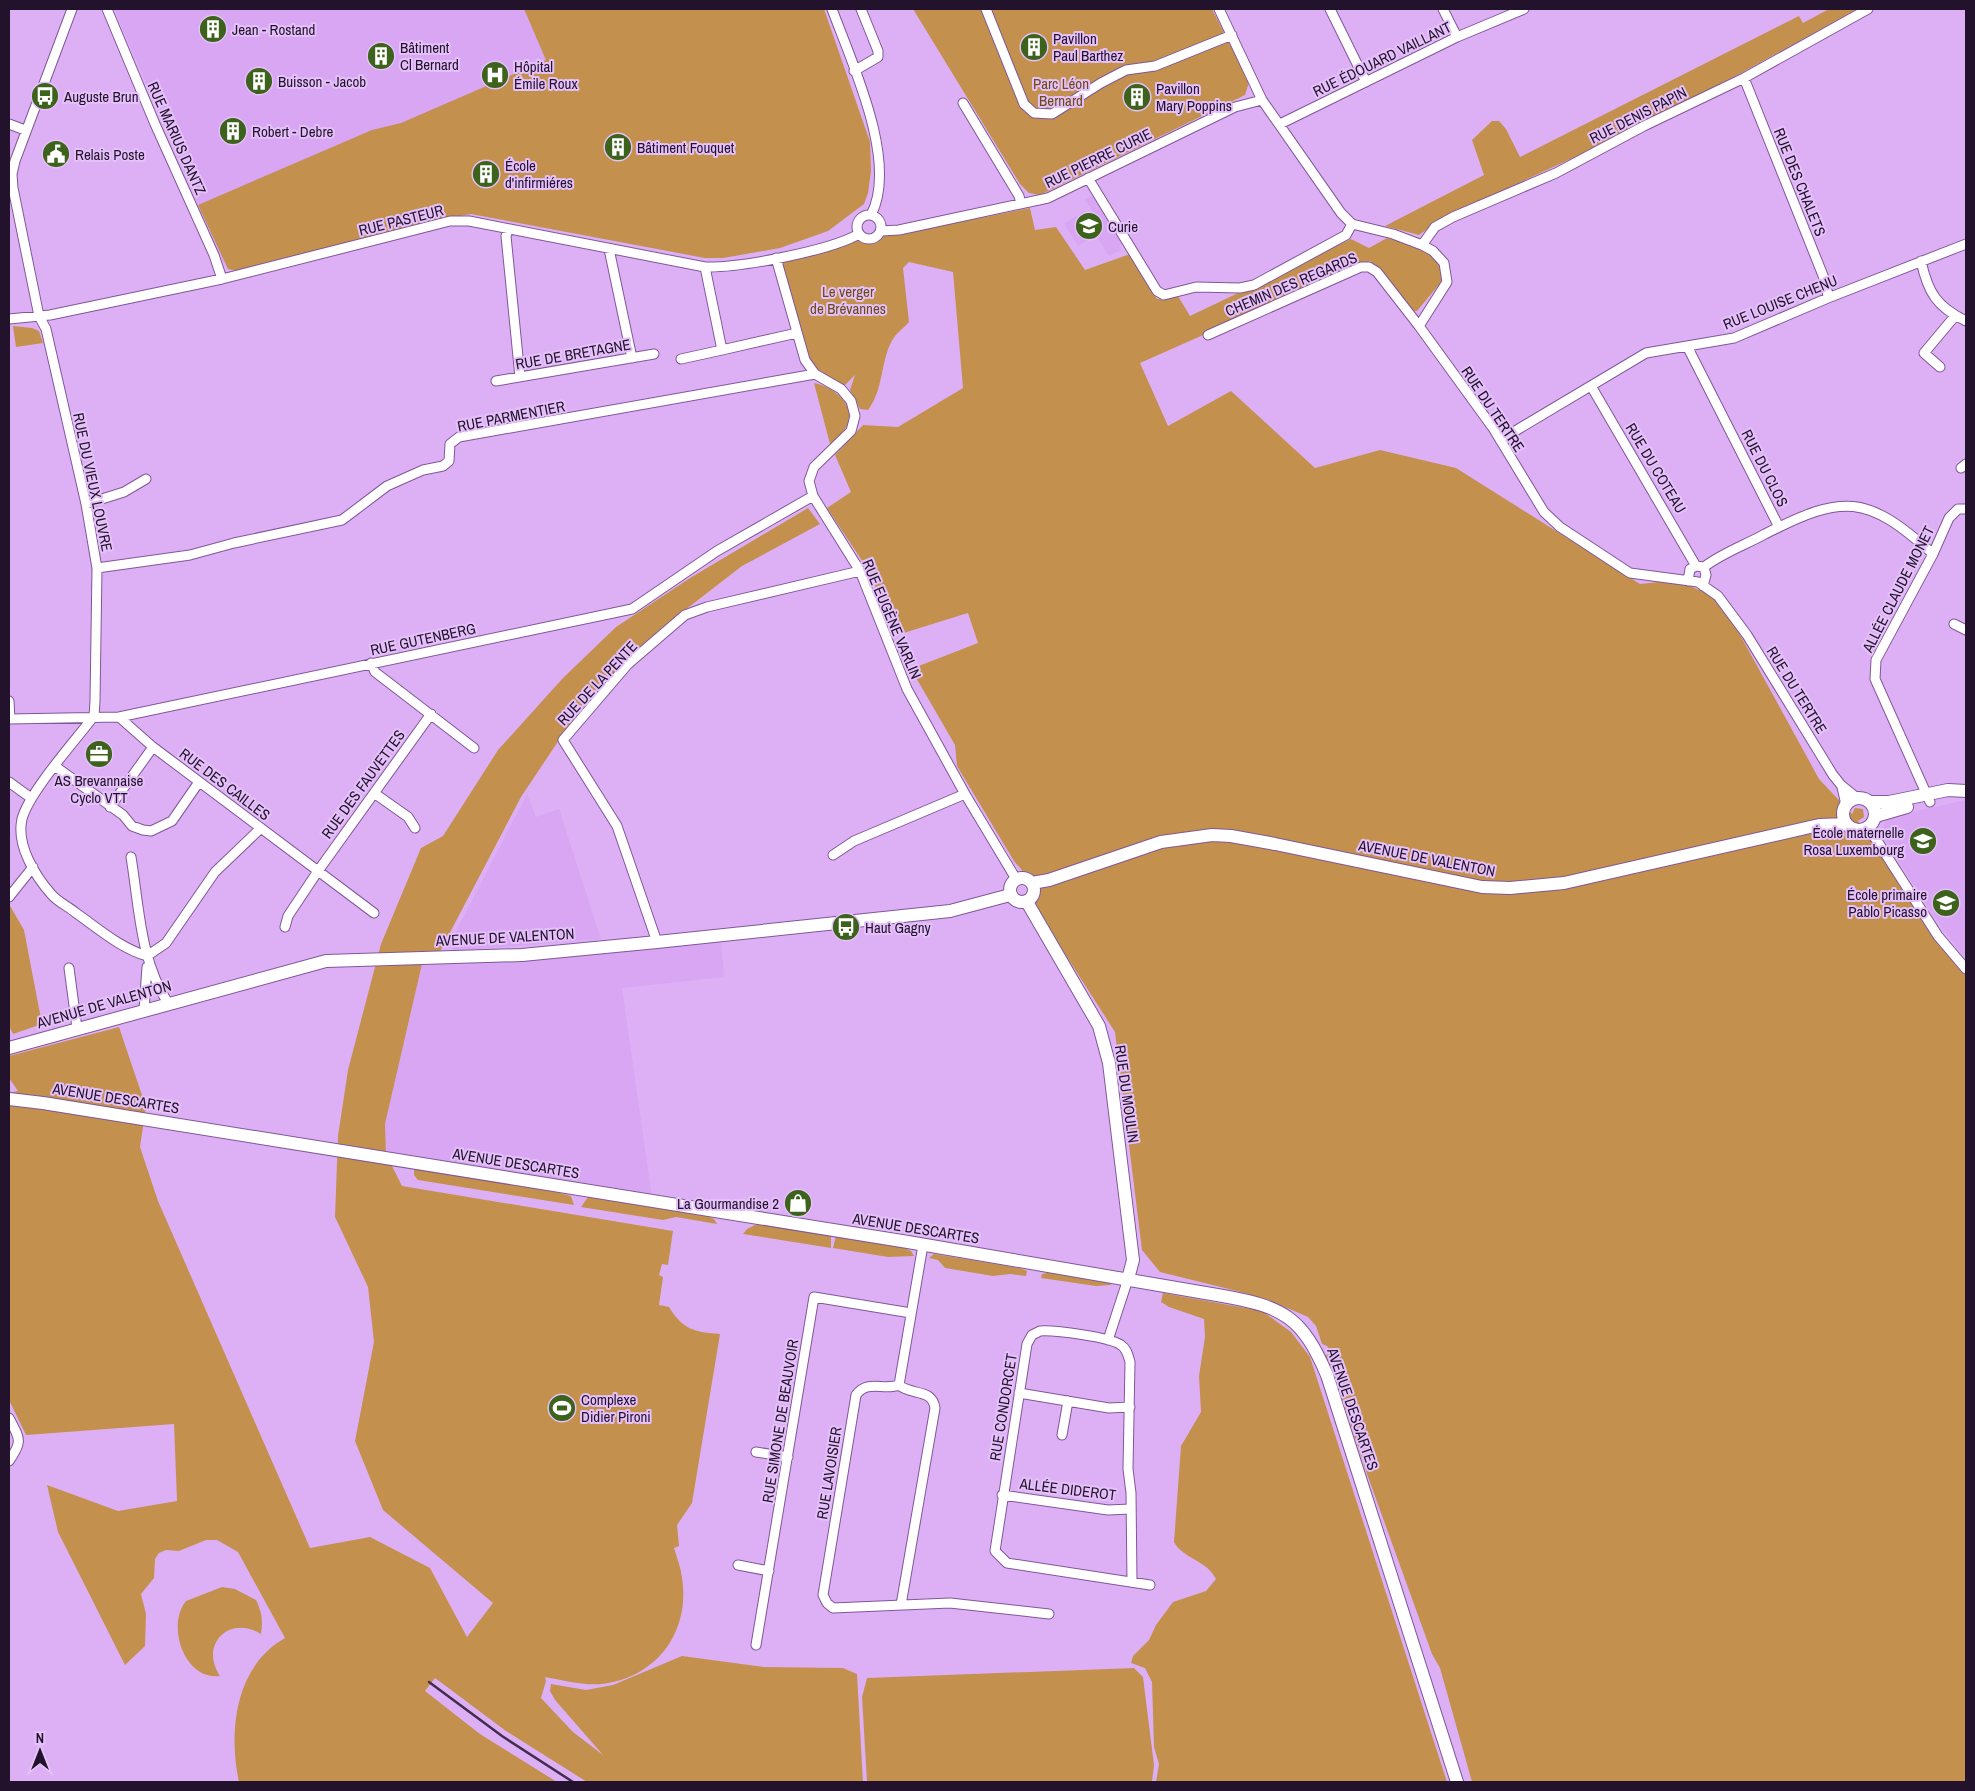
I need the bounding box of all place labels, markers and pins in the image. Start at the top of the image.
building icon: Jean - Rostand [198,14,228,44]
place label: Jean - Rostand [232,19,315,40]
place label: Pavillon Paul Barthez [1053,28,1123,66]
building icon: Pavillon Paul Barthez [1019,32,1049,62]
place label: Bâtiment Cl Bernard [400,37,459,75]
building icon: Bâtiment Cl Bernard [366,41,396,71]
place label: Hôpital Émile Roux [514,56,578,94]
hospital icon: Hôpital Émile Roux [480,60,510,90]
building icon: Buisson - Jacob [244,66,274,96]
place label: Buisson - Jacob [278,71,366,92]
place label: Pavillon Mary Poppins [1156,78,1232,116]
bus stop icon: Auguste Brun [30,81,60,111]
building icon: Pavillon Mary Poppins [1122,82,1152,112]
place label: Auguste Brun [63,86,139,107]
building icon: Robert - Debre [218,116,248,146]
place label: Robert - Debre [252,121,334,142]
building icon: Bâtiment Fouquet [603,132,633,162]
place label: Bâtiment Fouquet [637,137,735,158]
public building icon: Relais Poste [41,139,71,169]
place label: Relais Poste [75,144,145,165]
place label: École d'infirmiéres [505,155,573,193]
building icon: École d'infirmiéres [471,159,501,189]
school or university icon: Curie [1074,211,1104,241]
place label: Curie [1108,216,1138,237]
office icon: AS Brevannaise Cyclo VTT [84,739,114,769]
place label: AS Brevannaise Cyclo VTT [54,770,144,808]
place label: École maternelle Rosa Luxembourg [1803,822,1904,860]
school or university icon: École maternelle Rosa Luxembourg [1908,826,1938,856]
place label: École primaire Pablo Picasso [1847,884,1927,922]
school or university icon: École primaire Pablo Picasso [1931,888,1961,918]
bus stop icon: Haut Gagny [831,912,861,942]
place label: Haut Gagny [865,917,931,938]
shop icon: La Gourmandise 2 [783,1188,813,1218]
place label: La Gourmandise 2 [677,1193,779,1214]
place label: Complexe Didier Pironi [581,1389,651,1427]
sports icon: Complexe Didier Pironi [547,1393,577,1423]

